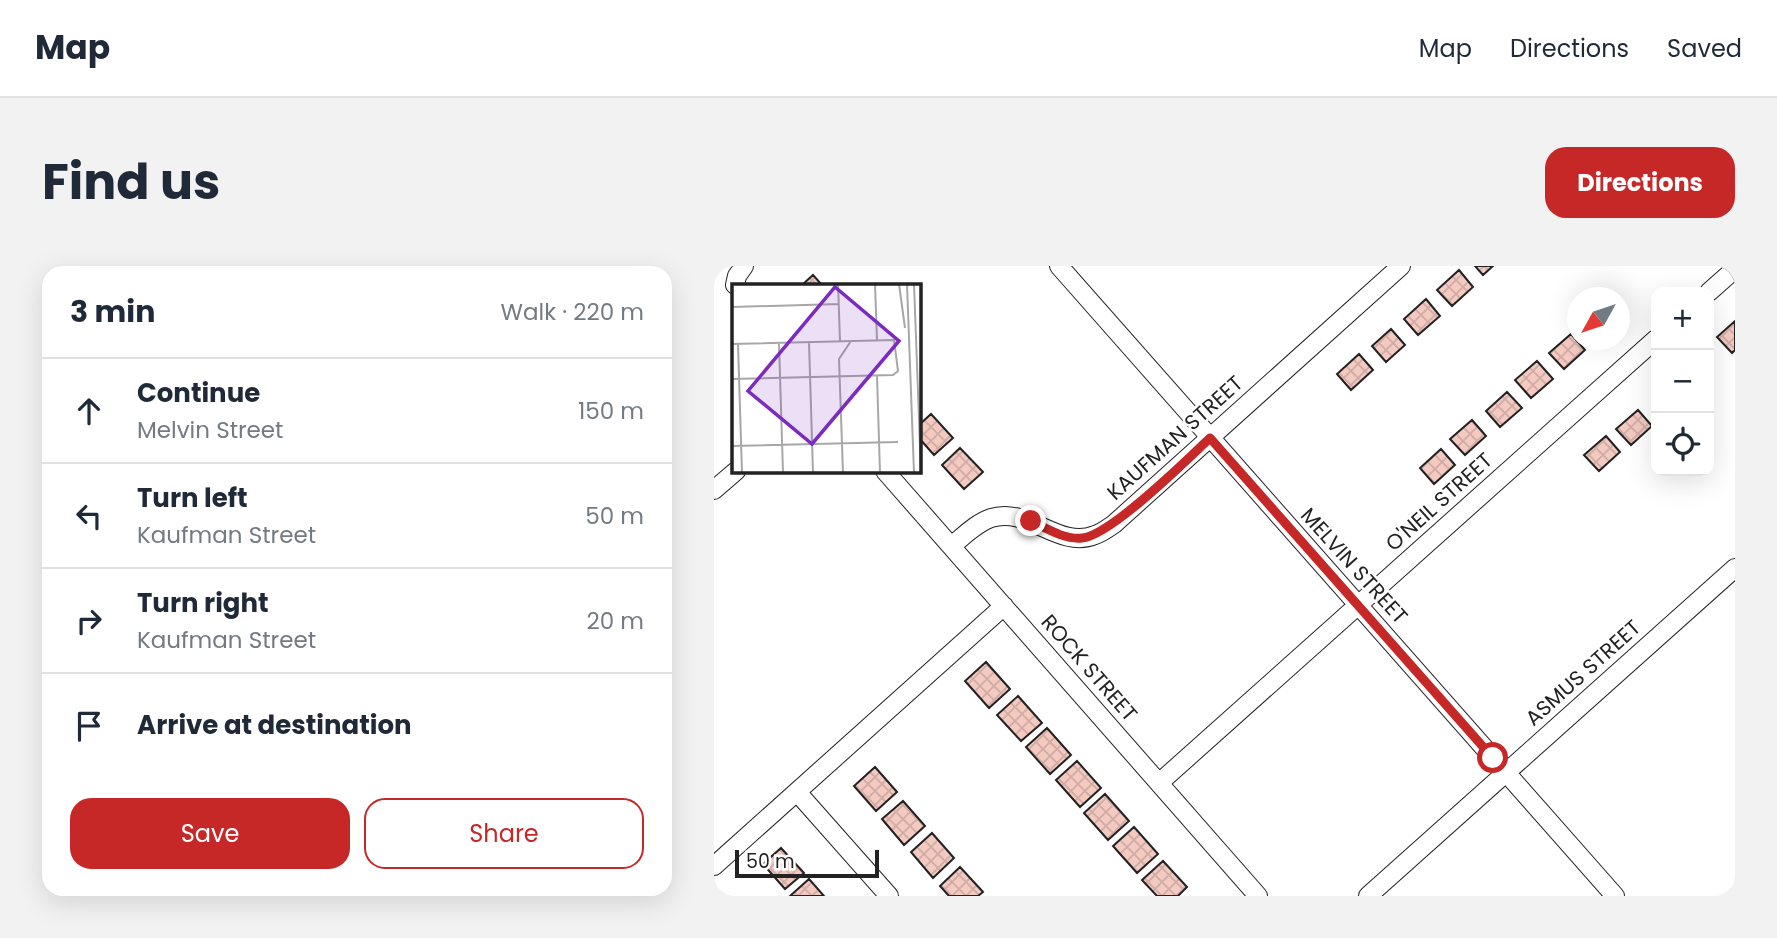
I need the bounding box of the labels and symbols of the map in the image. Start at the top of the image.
inset map [732,284,920,472]
north arrow [1567,287,1630,350]
street label: KAUFMAN STREET [1101,369,1249,506]
street label: O'NEIL STREET [1379,446,1498,557]
street label: MELVIN STREET [1294,501,1414,630]
route end [1015,505,1046,536]
street label: ROCK STREET [1035,608,1144,727]
street label: ASMUS STREET [1519,613,1647,732]
route start [1477,742,1508,773]
scale bar [735,847,878,879]

